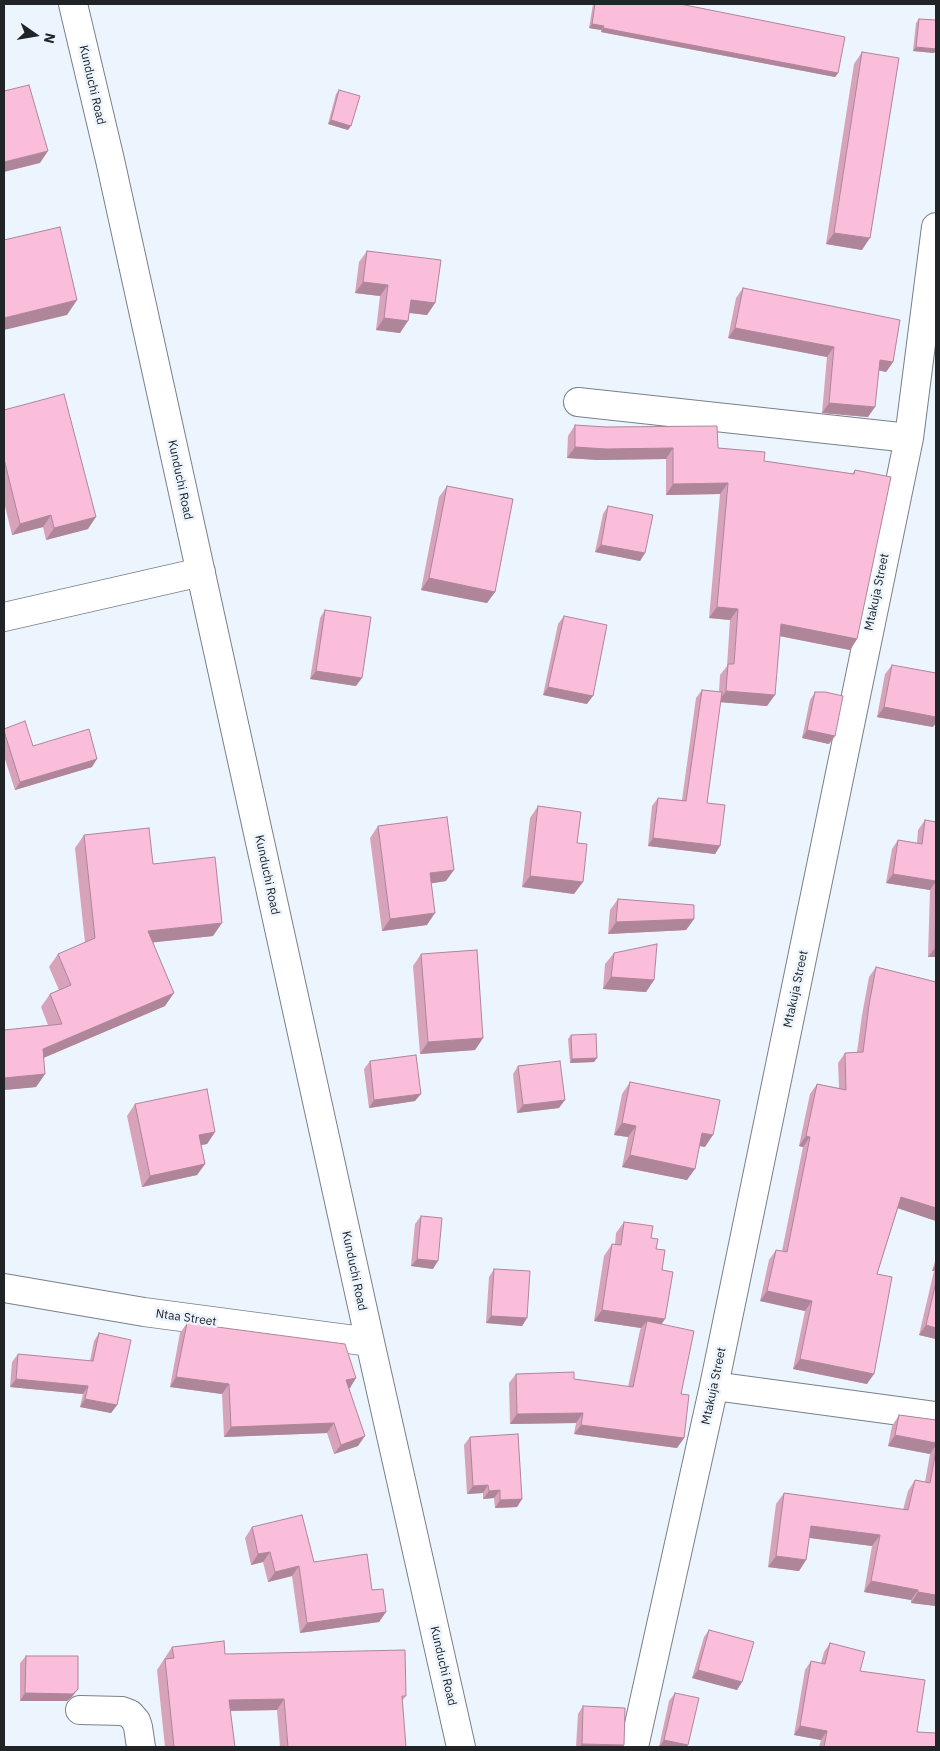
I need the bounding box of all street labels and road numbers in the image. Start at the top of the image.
street label: Kunduchi Road [76,44,108,126]
street label: Kunduchi Road [165,439,195,521]
street label: Mtakuja Street [862,552,892,632]
street label: Kunduchi Road [252,834,282,916]
street label: Mtakuja Street [781,949,811,1029]
street label: Kunduchi Road [339,1230,369,1312]
street label: Ntaa Street [155,1307,217,1329]
street label: Mtakuja Street [699,1346,729,1426]
street label: Kunduchi Road [427,1625,459,1707]

